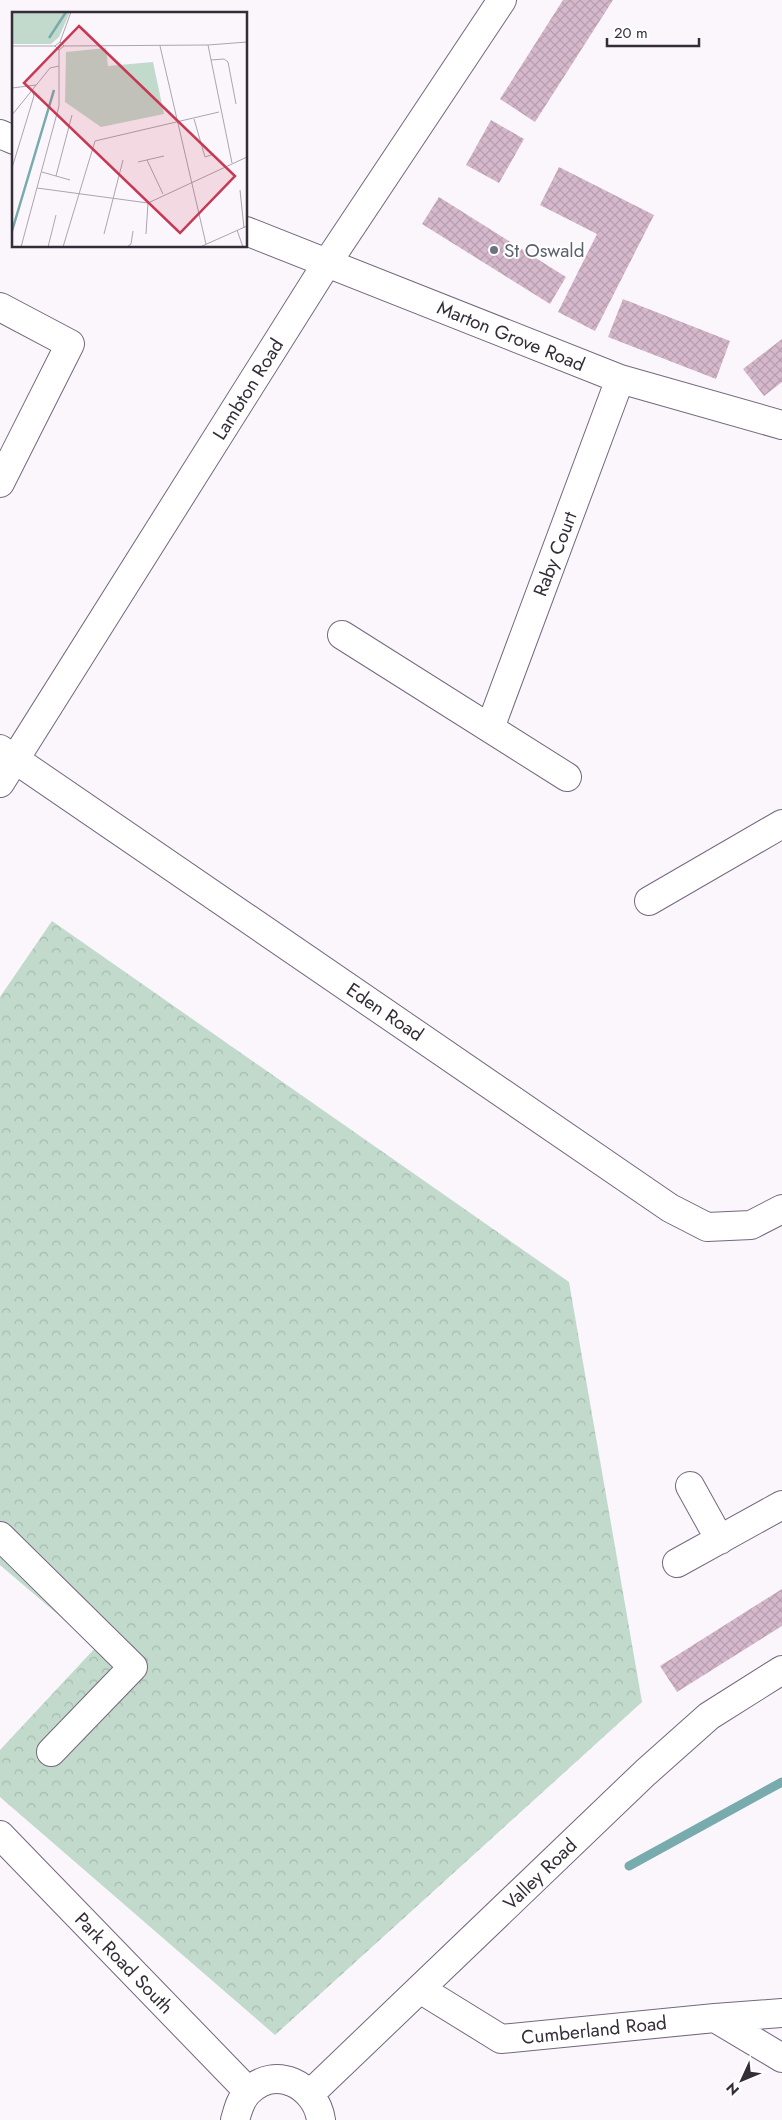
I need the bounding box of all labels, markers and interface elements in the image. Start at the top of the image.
inset map [12,12,248,248]
scale bar [607,15,700,47]
text: 20 m [614,22,648,44]
place label: St Oswald [504,237,585,264]
marker: St Oswald [488,244,500,256]
street label: Marton Grove Road [433,294,589,378]
street label: Lambton Road [206,333,290,445]
street label: Raby Court [526,507,584,600]
street label: Eden Road [341,976,429,1048]
street label: Valley Road [497,1832,583,1916]
street label: Park Road South [69,1906,179,2020]
street label: Cumberland Road [520,2009,668,2051]
north arrow [717,2055,767,2105]
text: N [722,2078,744,2100]

